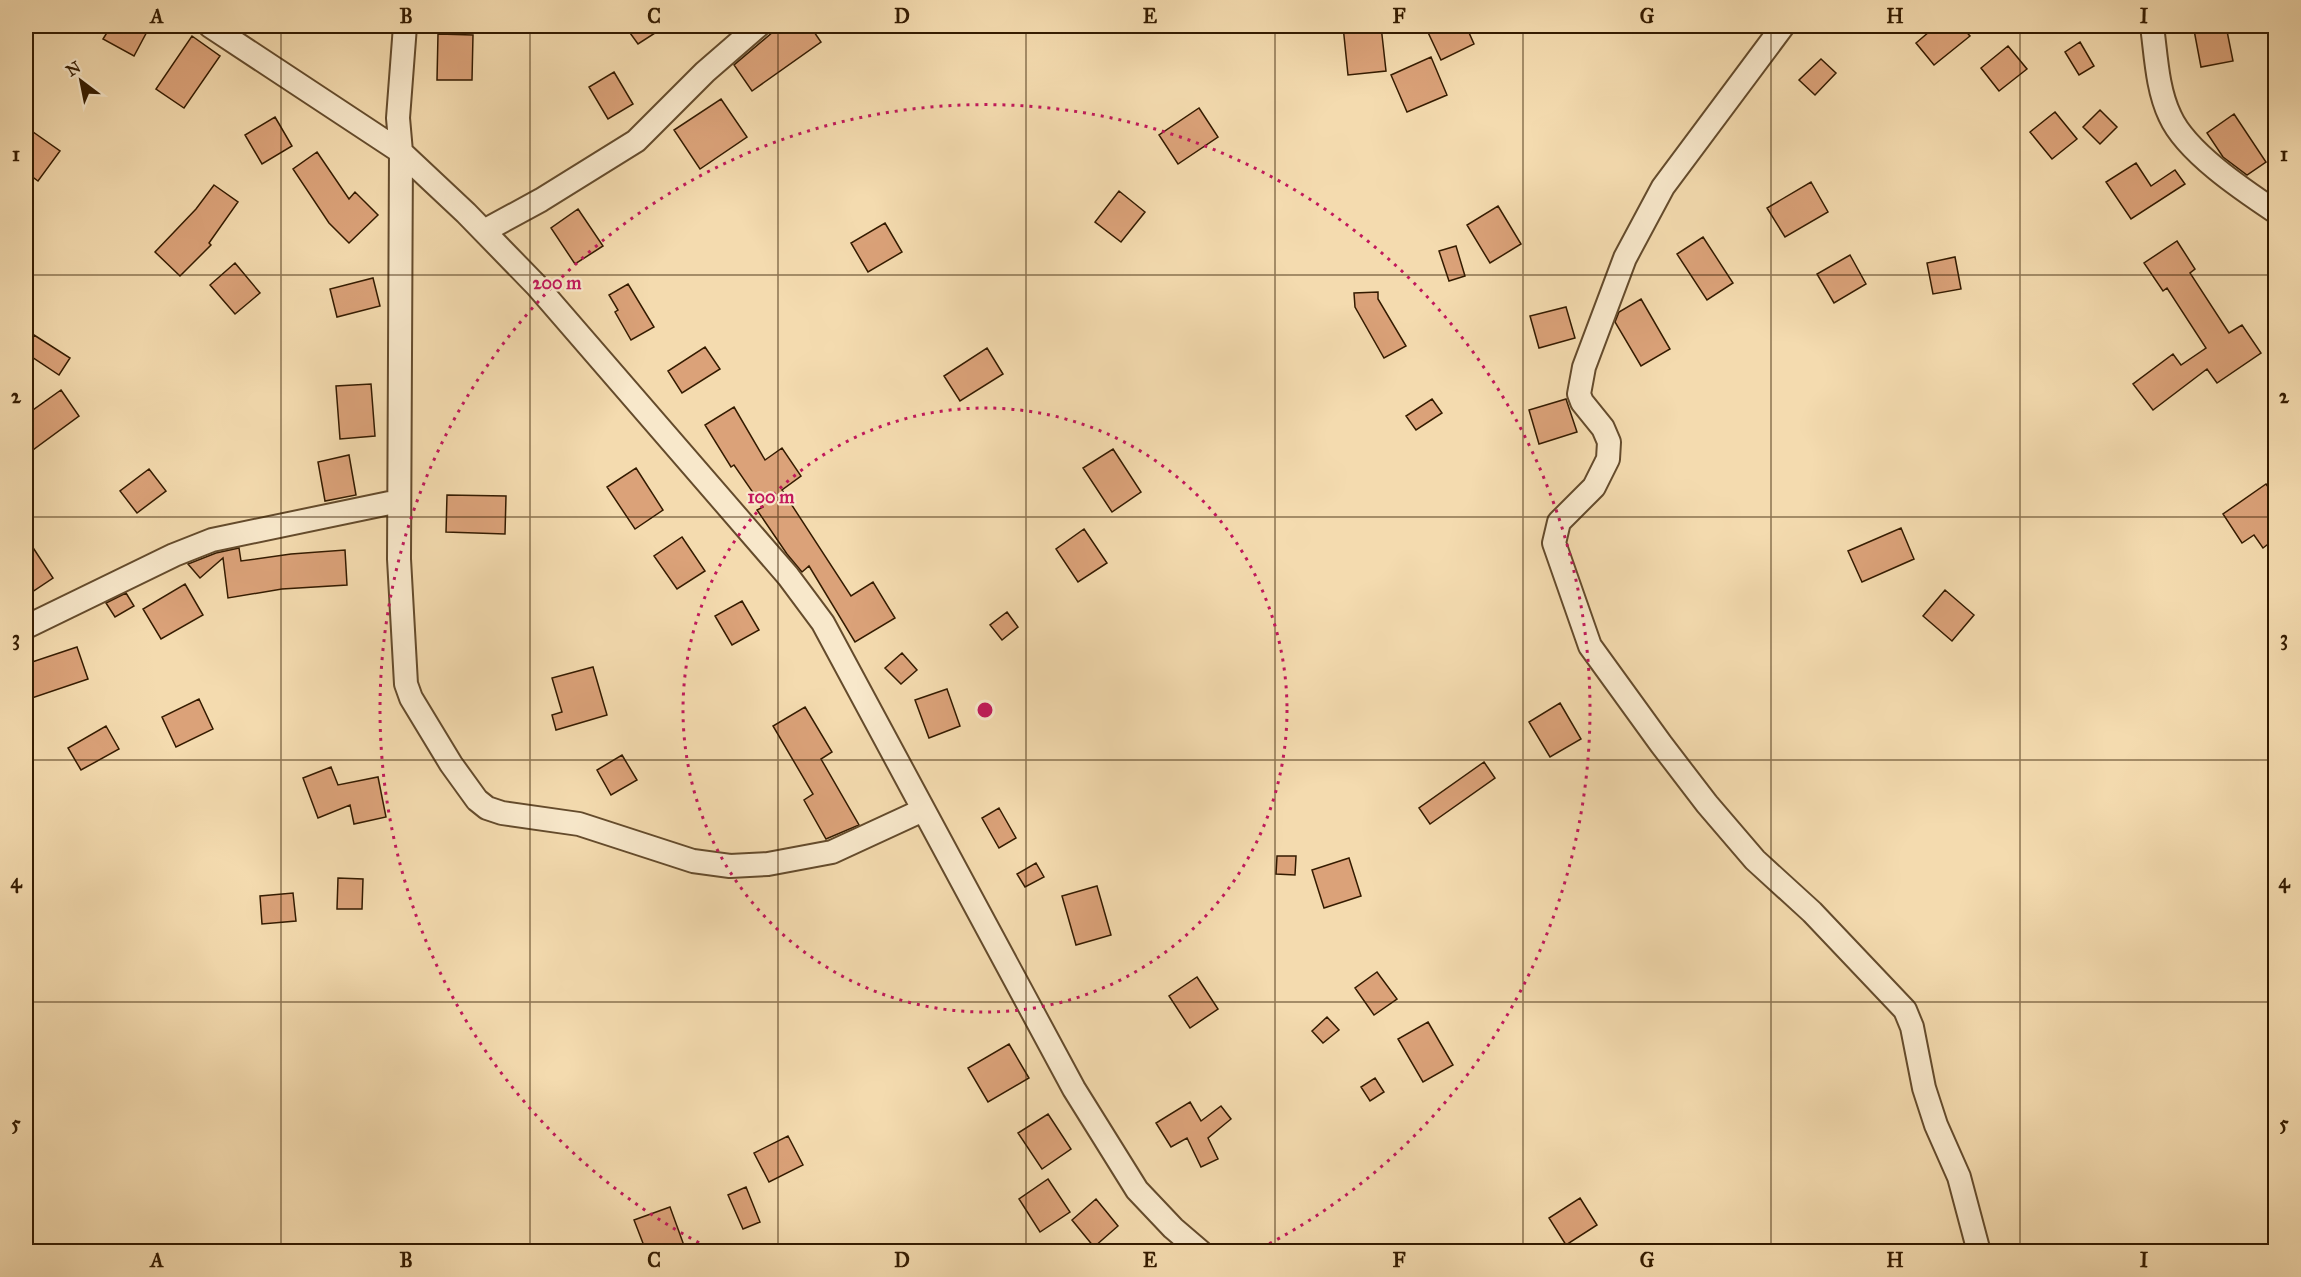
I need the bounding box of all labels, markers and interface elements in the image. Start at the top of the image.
text: A [148,4,164,28]
text: B [399,4,413,28]
text: C [647,4,661,28]
text: D [894,4,910,28]
text: E [1143,4,1158,28]
text: F [1392,4,1406,28]
text: G [1640,4,1655,28]
text: H [1886,4,1904,28]
text: I [2140,4,2149,28]
north arrow [51,51,111,111]
text: N [63,57,84,80]
text: 1 [12,142,20,166]
text: 1 [2280,142,2288,166]
text: 200 m [533,272,582,294]
text: 2 [11,384,22,408]
text: 2 [2279,384,2290,408]
text: 100 m [748,486,795,508]
text: 3 [12,626,20,651]
text: 3 [2280,626,2288,651]
centre of rings [975,700,995,720]
text: 4 [10,869,22,894]
text: 4 [2278,869,2290,894]
text: 5 [11,1111,21,1135]
text: 5 [2279,1111,2289,1135]
text: A [148,1248,164,1272]
text: B [399,1248,413,1272]
text: C [647,1248,661,1272]
text: D [894,1248,910,1272]
text: E [1143,1248,1158,1272]
text: F [1392,1248,1406,1272]
text: G [1640,1248,1655,1272]
text: H [1886,1248,1904,1272]
text: I [2140,1248,2149,1272]

